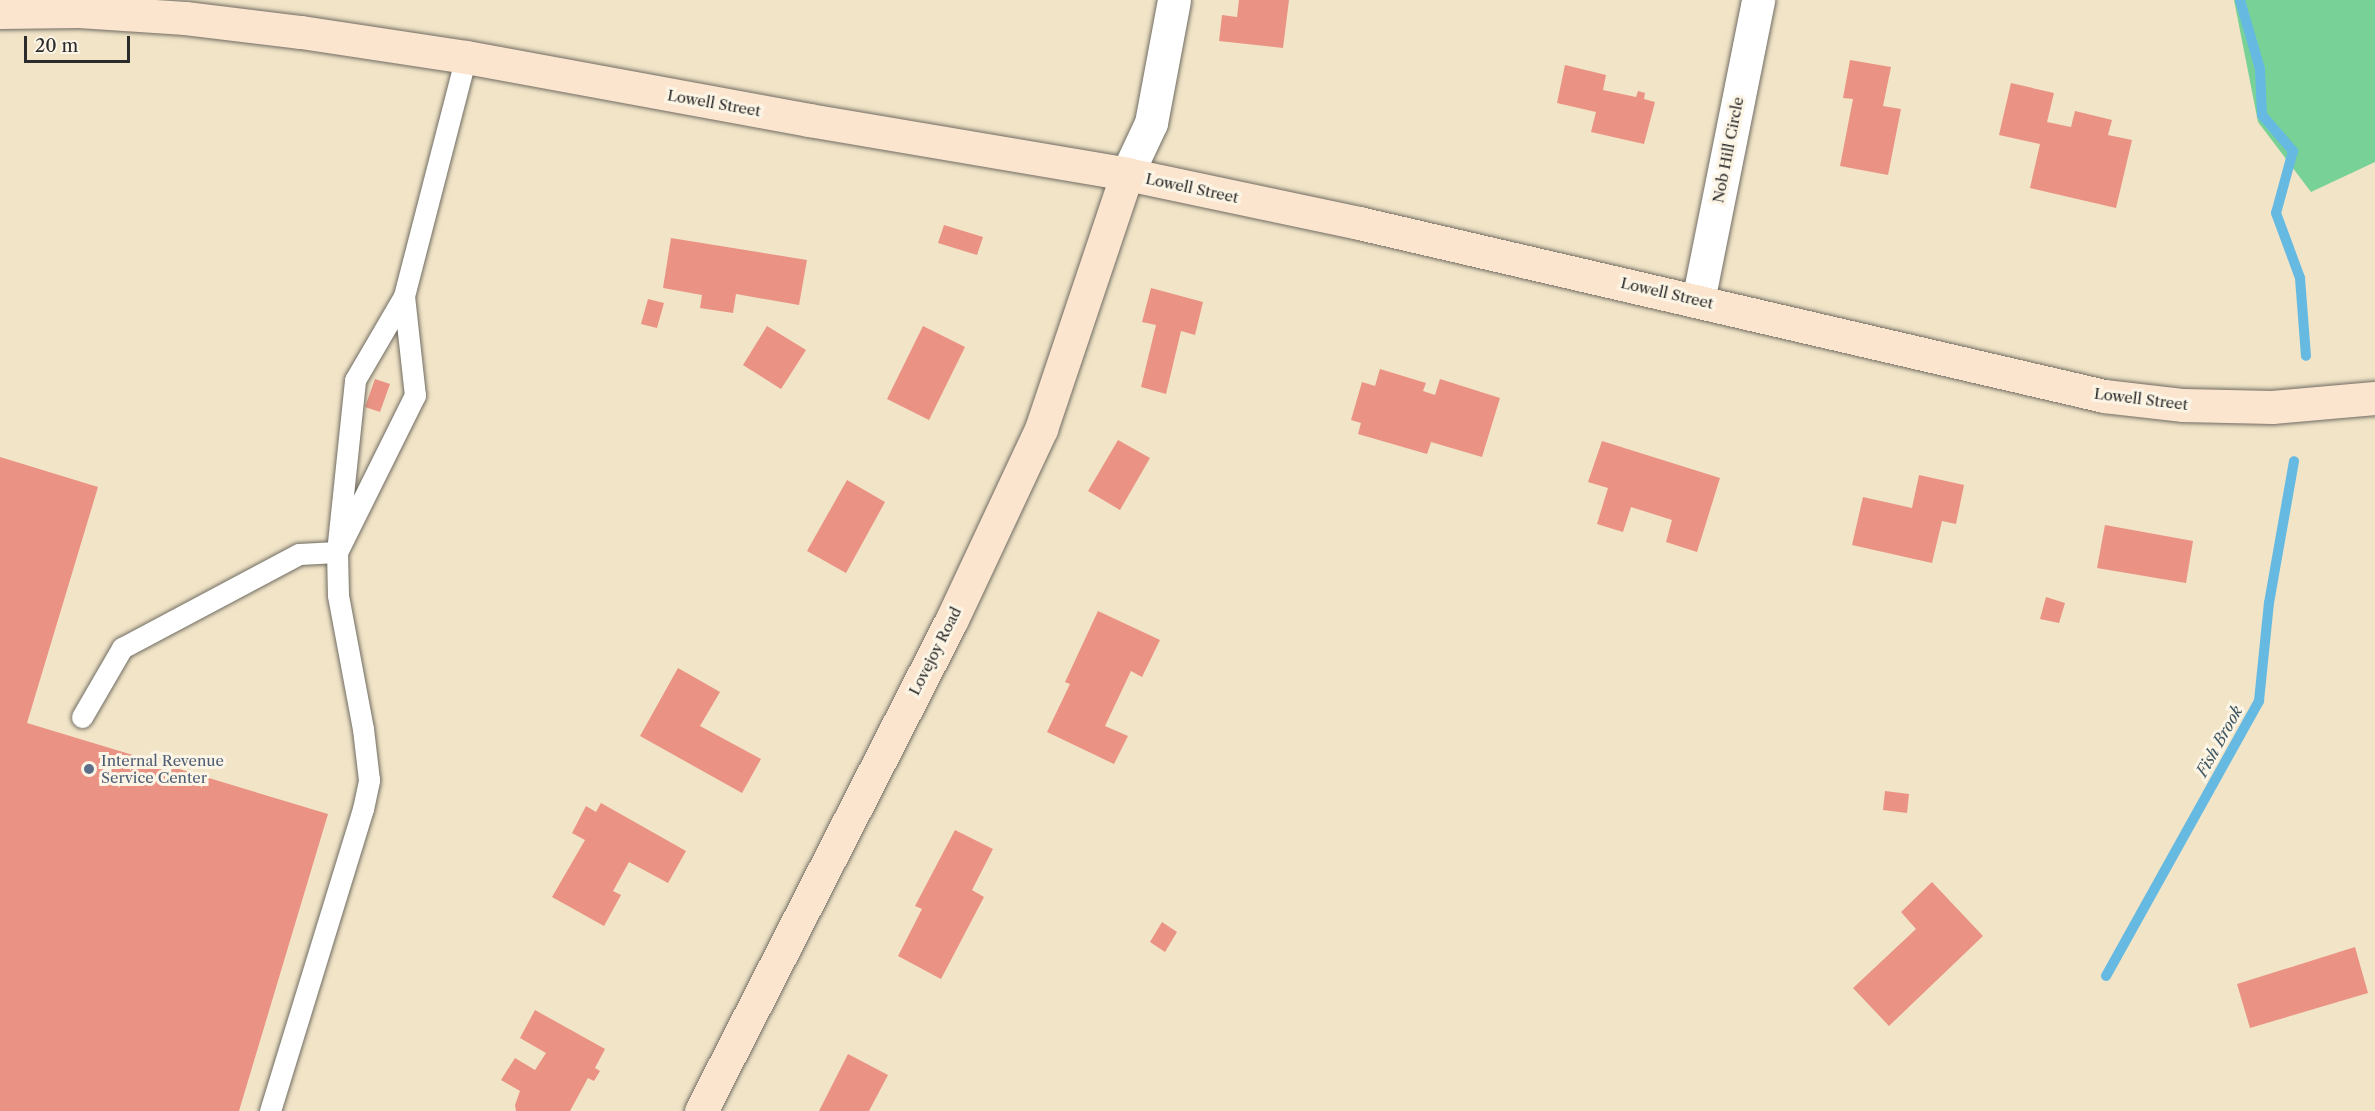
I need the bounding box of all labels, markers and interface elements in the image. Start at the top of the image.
scale bar [27,24,134,62]
text: 20 m [35,35,78,57]
street label: Lowell Street [666,86,762,120]
street label: Nob Hill Circle [1709,95,1747,205]
street label: Lowell Street [1144,169,1240,207]
street label: Lowell Street [1619,274,1715,312]
street label: Lowell Street [2093,384,2189,414]
street label: Lovejoy Road [905,604,965,698]
water label: Fish Brook [2192,702,2246,780]
place label: Internal Revenue Service Center [101,751,224,786]
marker: Internal Revenue Service Center [82,762,96,776]

